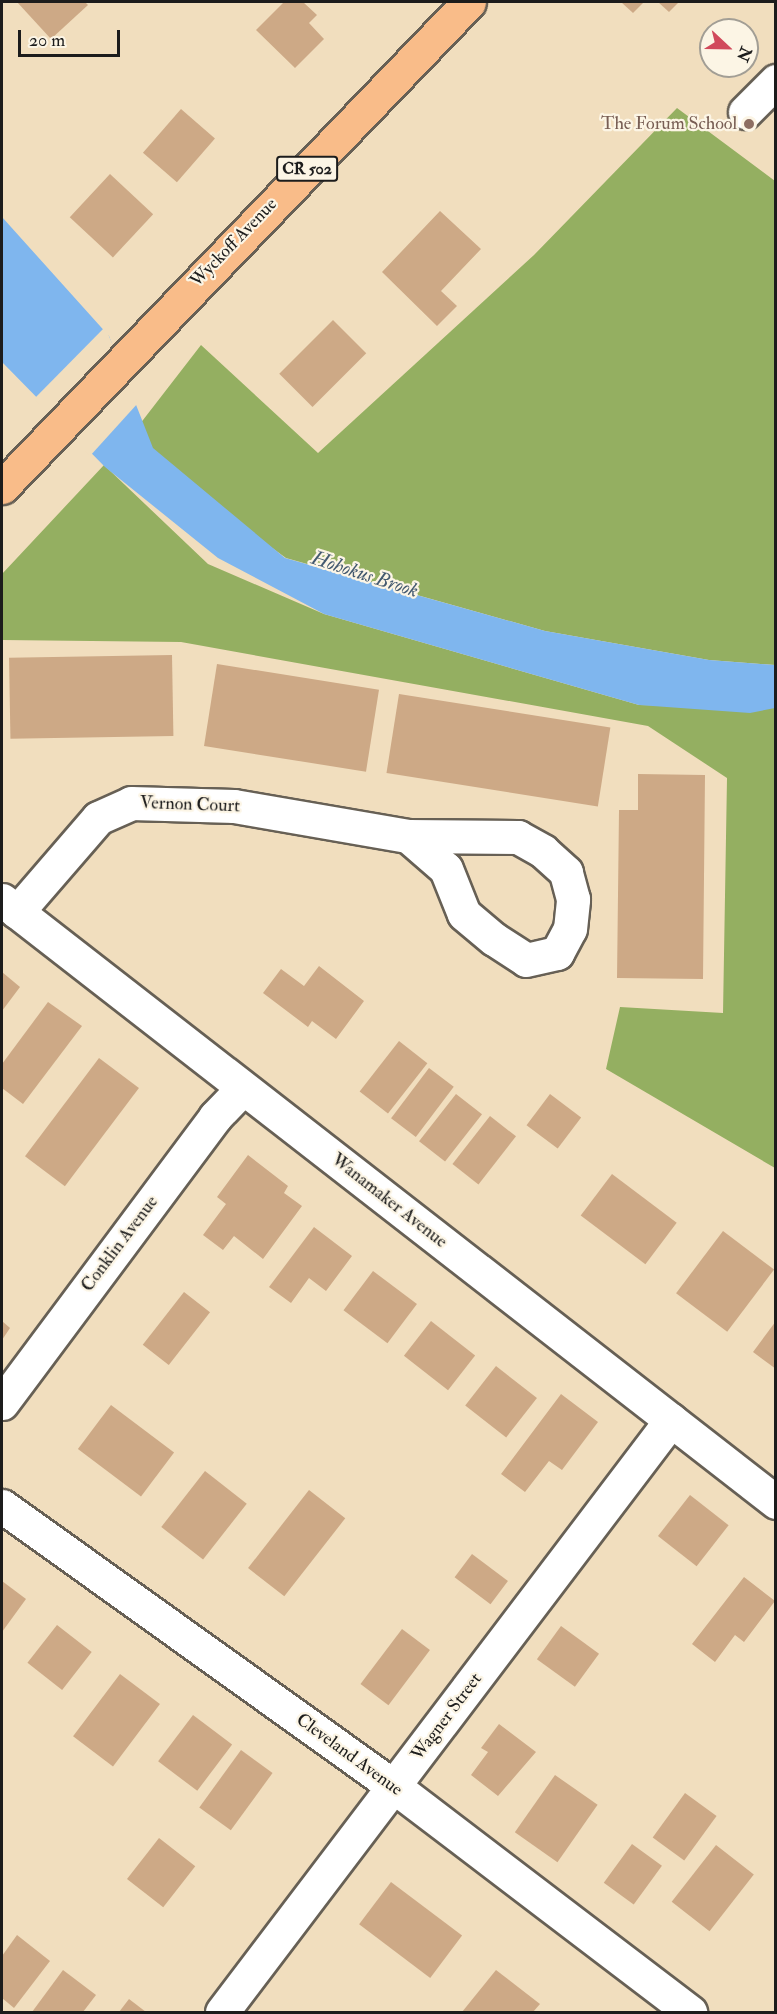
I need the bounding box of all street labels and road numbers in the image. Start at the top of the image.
road number: CR 502 [276,156,338,182]
street label: Wyckoff Avenue [186,194,282,292]
street label: Vernon Court [140,792,240,818]
street label: Wanamaker Avenue [327,1149,451,1253]
street label: Conklin Avenue [77,1192,163,1296]
street label: Wagner Street [407,1669,487,1765]
street label: Cleveland Avenue [292,1709,406,1801]

